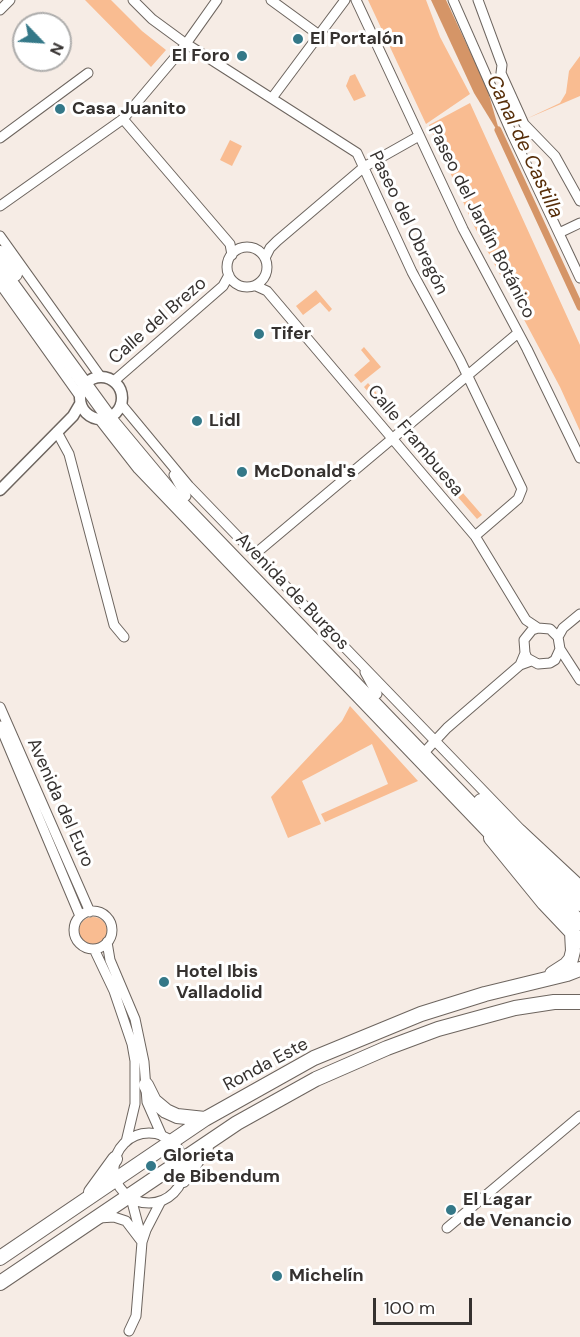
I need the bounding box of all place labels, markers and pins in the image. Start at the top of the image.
place label: El Portalón [310,28,404,50]
marker: El Portalón [291,32,305,46]
place label: El Foro [172,45,230,67]
marker: El Foro [235,49,249,63]
place label: Casa Juanito [72,98,186,120]
marker: Casa Juanito [53,102,67,116]
place label: Tifer [271,323,311,345]
marker: Tifer [252,327,266,341]
place label: Lidl [209,410,241,432]
marker: Lidl [190,414,204,428]
place label: McDonald's [254,461,356,483]
marker: McDonald's [235,465,249,479]
place label: Hotel Ibis Valladolid [176,961,263,1004]
marker: Hotel Ibis Valladolid [157,975,171,989]
place label: Glorieta de Bibendum [163,1145,280,1188]
marker: Glorieta de Bibendum [144,1159,158,1173]
place label: El Lagar de Venancio [463,1189,572,1232]
marker: El Lagar de Venancio [444,1203,458,1217]
place label: Michelín [289,1265,363,1287]
marker: Michelín [270,1269,284,1283]

